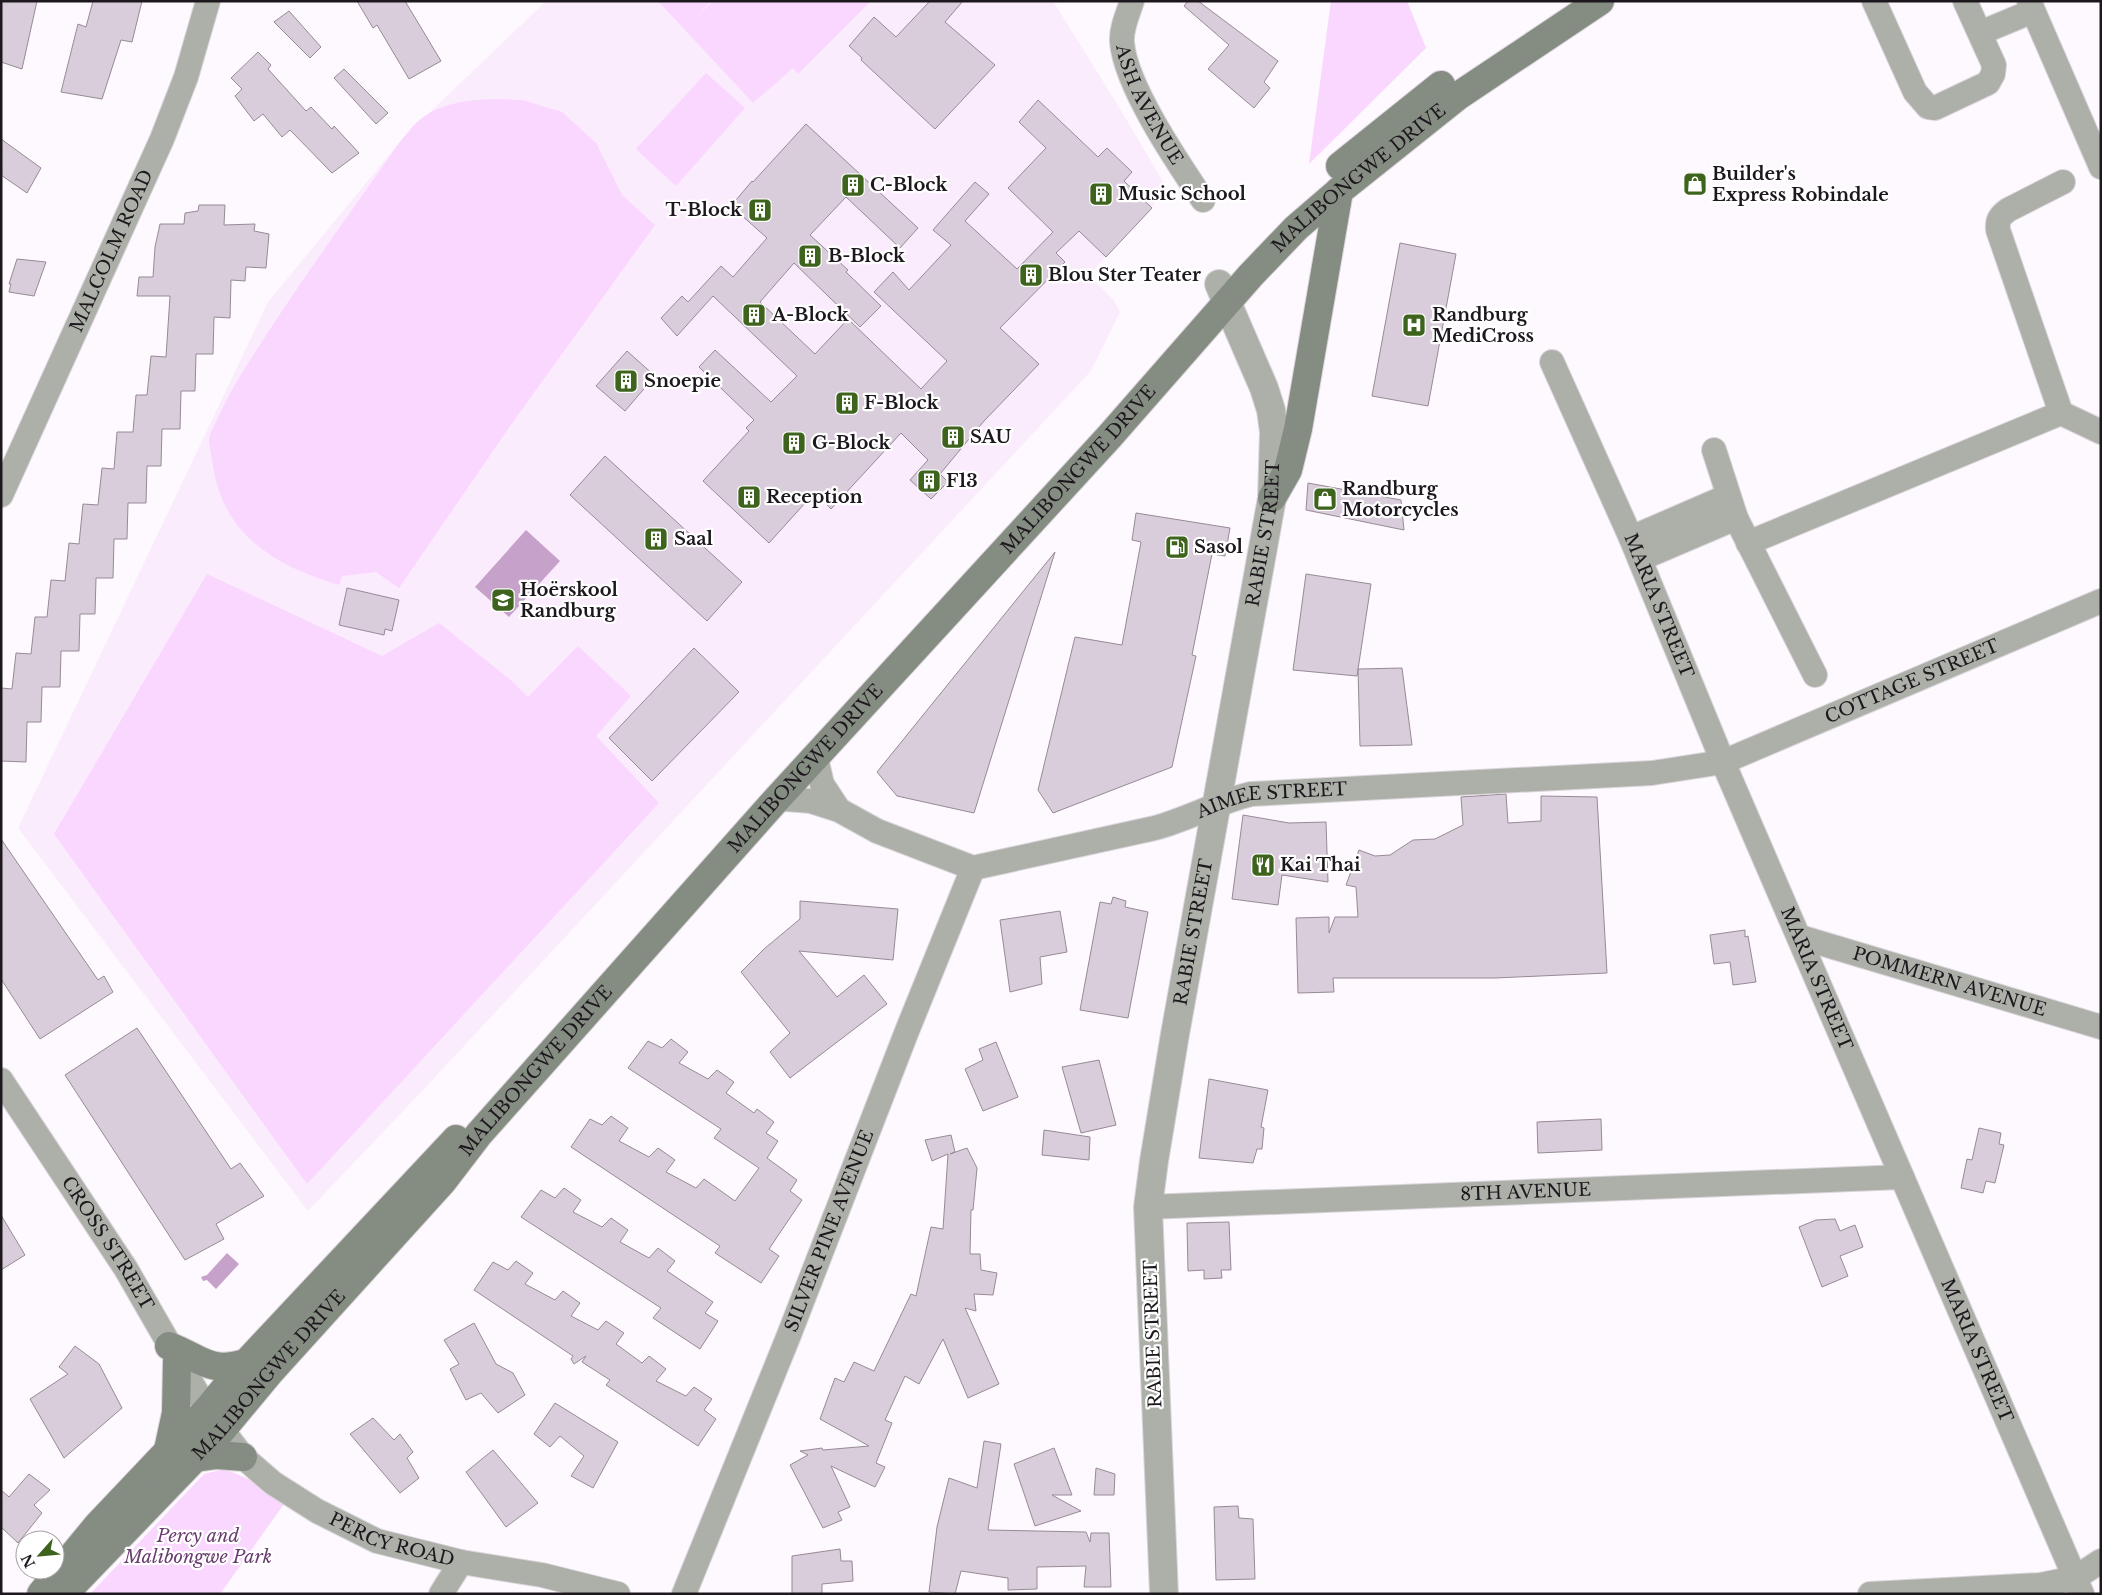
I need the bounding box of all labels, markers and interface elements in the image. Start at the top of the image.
street label: ASH AVENUE [1111,42,1188,169]
street label: MALIBONGWE DRIVE [1267,99,1450,257]
place label: Builder's Express Robindale [1712,163,1889,206]
street label: MALCOLM ROAD [65,166,158,335]
shop icon: Builder's Express Robindale [1682,171,1708,197]
building icon: C-Block [840,172,866,198]
place label: C-Block [870,174,949,196]
building icon: Music School [1088,181,1114,207]
place label: Music School [1118,183,1247,205]
building icon: T-Block [747,197,773,223]
place label: T-Block [666,199,743,221]
building icon: B-Block [797,243,823,269]
place label: B-Block [828,245,906,267]
building icon: Blou Ster Teater [1018,262,1044,288]
place label: Blou Ster Teater [1048,264,1201,286]
building icon: A-Block [741,302,767,328]
place label: A-Block [771,304,850,326]
place label: Randburg MediCross [1432,304,1534,347]
hospital icon: Randburg MediCross [1401,312,1427,338]
building icon: Snoepie [613,368,639,394]
place label: Snoepie [644,370,721,392]
street label: MALIBONGWE DRIVE [996,380,1160,558]
building icon: F-Block [834,390,860,416]
place label: F-Block [864,392,940,414]
building icon: SAU [940,424,966,450]
place label: SAU [970,426,1012,448]
building icon: G-Block [781,430,807,456]
place label: G-Block [812,432,891,454]
street label: RABIE STREET [1242,459,1284,608]
building icon: F13 [916,468,942,494]
place label: F13 [946,470,978,492]
place label: Randburg Motorcycles [1342,478,1459,521]
building icon: Reception [736,484,762,510]
place label: Reception [766,486,863,508]
shop icon: Randburg Motorcycles [1312,486,1338,512]
building icon: Saal [643,526,669,552]
place label: Saal [674,528,714,550]
street label: MARIA STREET [1619,530,1698,682]
fuel station icon: Sasol [1164,534,1190,560]
place label: Sasol [1194,536,1244,558]
place label: Hoërskool Randburg [520,579,619,622]
school or university icon: Hoërskool Randburg [490,587,516,613]
street label: COTTAGE STREET [1822,635,2003,728]
street label: MALIBONGWE DRIVE [723,680,888,857]
street label: AIMEE STREET [1192,778,1348,823]
restaurant icon: Kai Thai [1250,852,1276,878]
place label: Kai Thai [1280,854,1361,876]
street label: RABIE STREET [1169,857,1218,1007]
street label: MARIA STREET [1776,903,1857,1054]
street label: POMMERN AVENUE [1850,942,2049,1021]
street label: MALIBONGWE DRIVE [455,981,617,1161]
street label: SILVER PINE AVENUE [780,1127,878,1335]
street label: CROSS STREET [57,1172,159,1315]
street label: 8TH AVENUE [1460,1178,1592,1206]
street label: RABIE STREET [1139,1259,1167,1408]
street label: MARIA STREET [1936,1275,2018,1426]
street label: MALIBONGWE DRIVE [188,1285,350,1465]
street label: PERCY ROAD [325,1508,457,1571]
park label: Percy and Malibongwe Park [123,1525,272,1568]
north arrow [15,1530,65,1580]
text: N [17,1551,39,1571]

